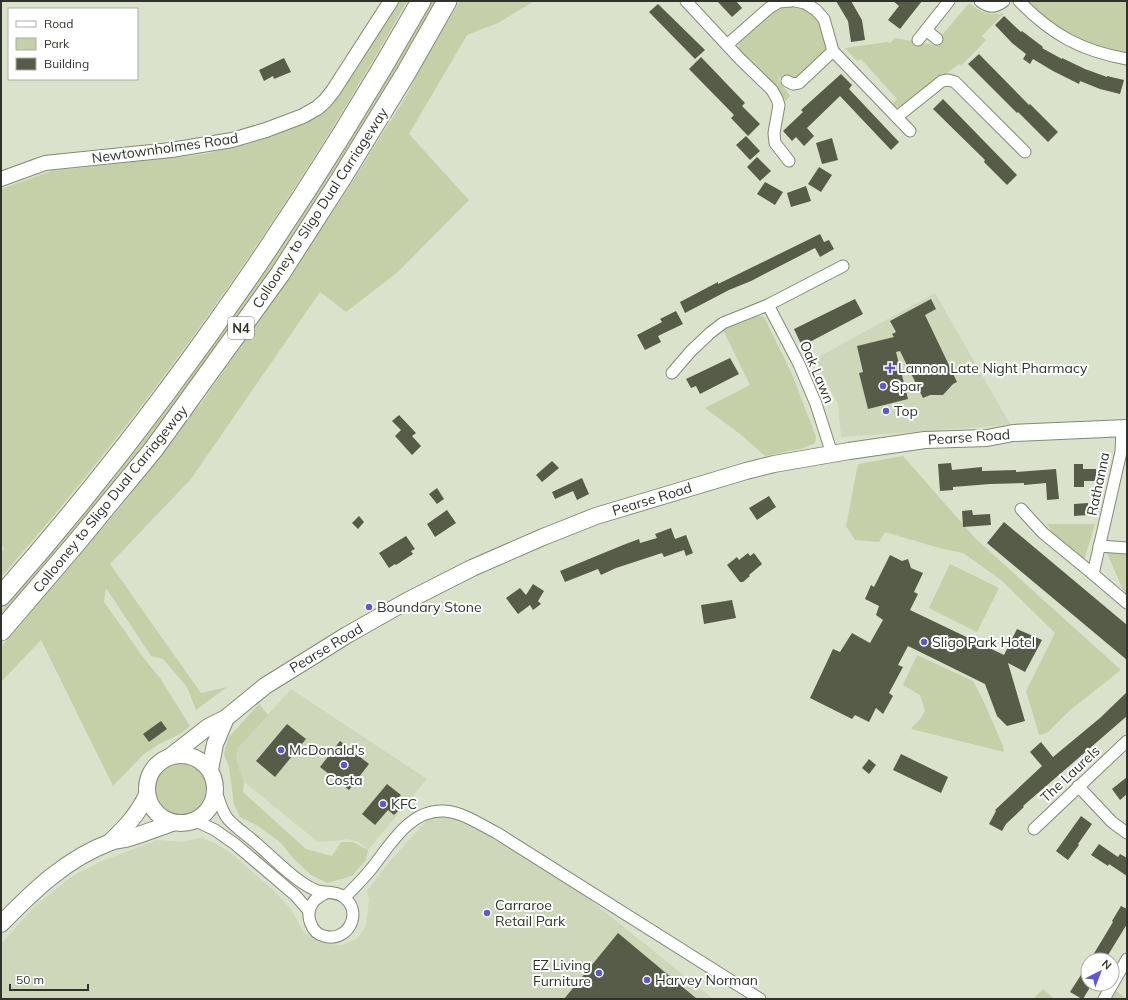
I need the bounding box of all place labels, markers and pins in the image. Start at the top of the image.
place label: Lannon Late Night Pharmacy [898,359,1088,377]
marker: Lannon Late Night Pharmacy [885,363,895,373]
place label: Spar [891,377,923,395]
marker: Spar [878,381,888,391]
place label: Top [894,402,918,420]
marker: Top [881,406,891,416]
place label: Boundary Stone [377,598,482,616]
marker: Boundary Stone [364,602,374,612]
place label: Sligo Park Hotel [932,633,1035,651]
marker: Sligo Park Hotel [919,637,929,647]
place label: McDonald's [289,741,365,759]
marker: McDonald's [276,745,286,755]
marker: Costa [339,760,349,770]
place label: Costa [325,771,363,789]
place label: KFC [391,795,417,813]
marker: KFC [378,799,388,809]
place label: Carraroe Retail Park [495,896,566,930]
marker: Carraroe Retail Park [482,908,492,918]
place label: EZ Living Furniture [532,956,591,990]
marker: EZ Living Furniture [594,968,604,978]
place label: Harvey Norman [655,971,758,989]
marker: Harvey Norman [642,975,652,985]

